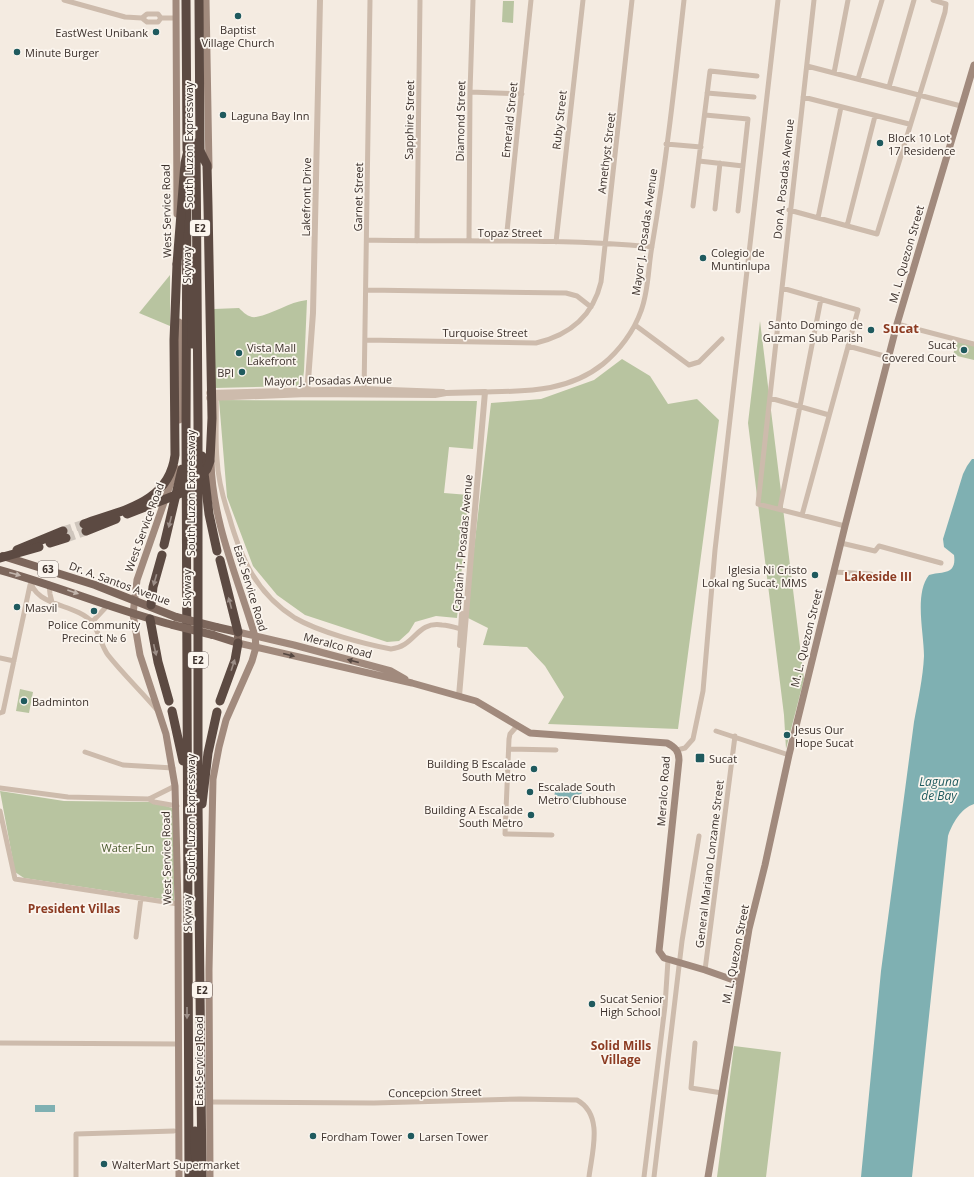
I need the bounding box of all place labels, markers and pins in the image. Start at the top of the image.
marker: Baptist Village Church [233,11,243,21]
place label: Baptist Village Church [202,22,274,50]
place label: EastWest Unibank [55,25,148,40]
marker: EastWest Unibank [151,27,161,37]
place label: Minute Burger [25,45,100,60]
marker: Minute Burger [12,47,22,57]
place label: Laguna Bay Inn [231,108,309,123]
marker: Laguna Bay Inn [218,110,228,120]
place label: Block 10 Lot 17 Residence [888,130,956,158]
marker: Block 10 Lot 17 Residence [875,138,885,148]
place label: Colegio de Muntinlupa [711,245,770,273]
marker: Colegio de Muntinlupa [698,253,708,263]
place label: Santo Domingo de Guzman Sub Parish [763,317,863,345]
marker: Santo Domingo de Guzman Sub Parish [866,325,876,335]
place label: Sucat Covered Court [882,337,956,365]
place label: Vista Mall Lakefront [247,340,296,368]
marker: Sucat Covered Court [959,345,969,355]
marker: Vista Mall Lakefront [234,348,244,358]
place label: BPI [217,365,234,380]
marker: BPI [237,367,247,377]
place label: Iglesia Ni Cristo Lokal ng Sucat, MMS [702,562,807,590]
marker: Iglesia Ni Cristo Lokal ng Sucat, MMS [810,570,820,580]
place label: Masvil [25,600,57,615]
marker: Masvil [12,602,22,612]
marker: Police Community Precinct № 6 [89,606,99,616]
place label: Police Community Precinct № 6 [48,617,141,645]
place label: Badminton [32,694,89,709]
marker: Badminton [19,696,29,706]
place label: Jesus Our Hope Sucat [794,722,854,750]
marker: Jesus Our Hope Sucat [782,730,792,740]
place label: Sucat [709,751,737,766]
marker: Sucat [694,752,706,764]
place label: Building B Escalade South Metro [427,756,526,784]
marker: Building B Escalade South Metro [529,764,539,774]
place label: Escalade South Metro Clubhouse [538,779,627,807]
marker: Escalade South Metro Clubhouse [525,787,535,797]
place label: Building A Escalade South Metro [424,802,523,830]
marker: Building A Escalade South Metro [526,810,536,820]
place label: Sucat Senior High School [600,991,664,1019]
marker: Sucat Senior High School [587,999,597,1009]
place label: Fordham Tower [321,1129,403,1144]
place label: Larsen Tower [419,1129,489,1144]
marker: Fordham Tower [308,1131,318,1141]
marker: Larsen Tower [406,1131,416,1141]
place label: WalterMart Supermarket [112,1157,240,1172]
marker: WalterMart Supermarket [99,1159,109,1169]

